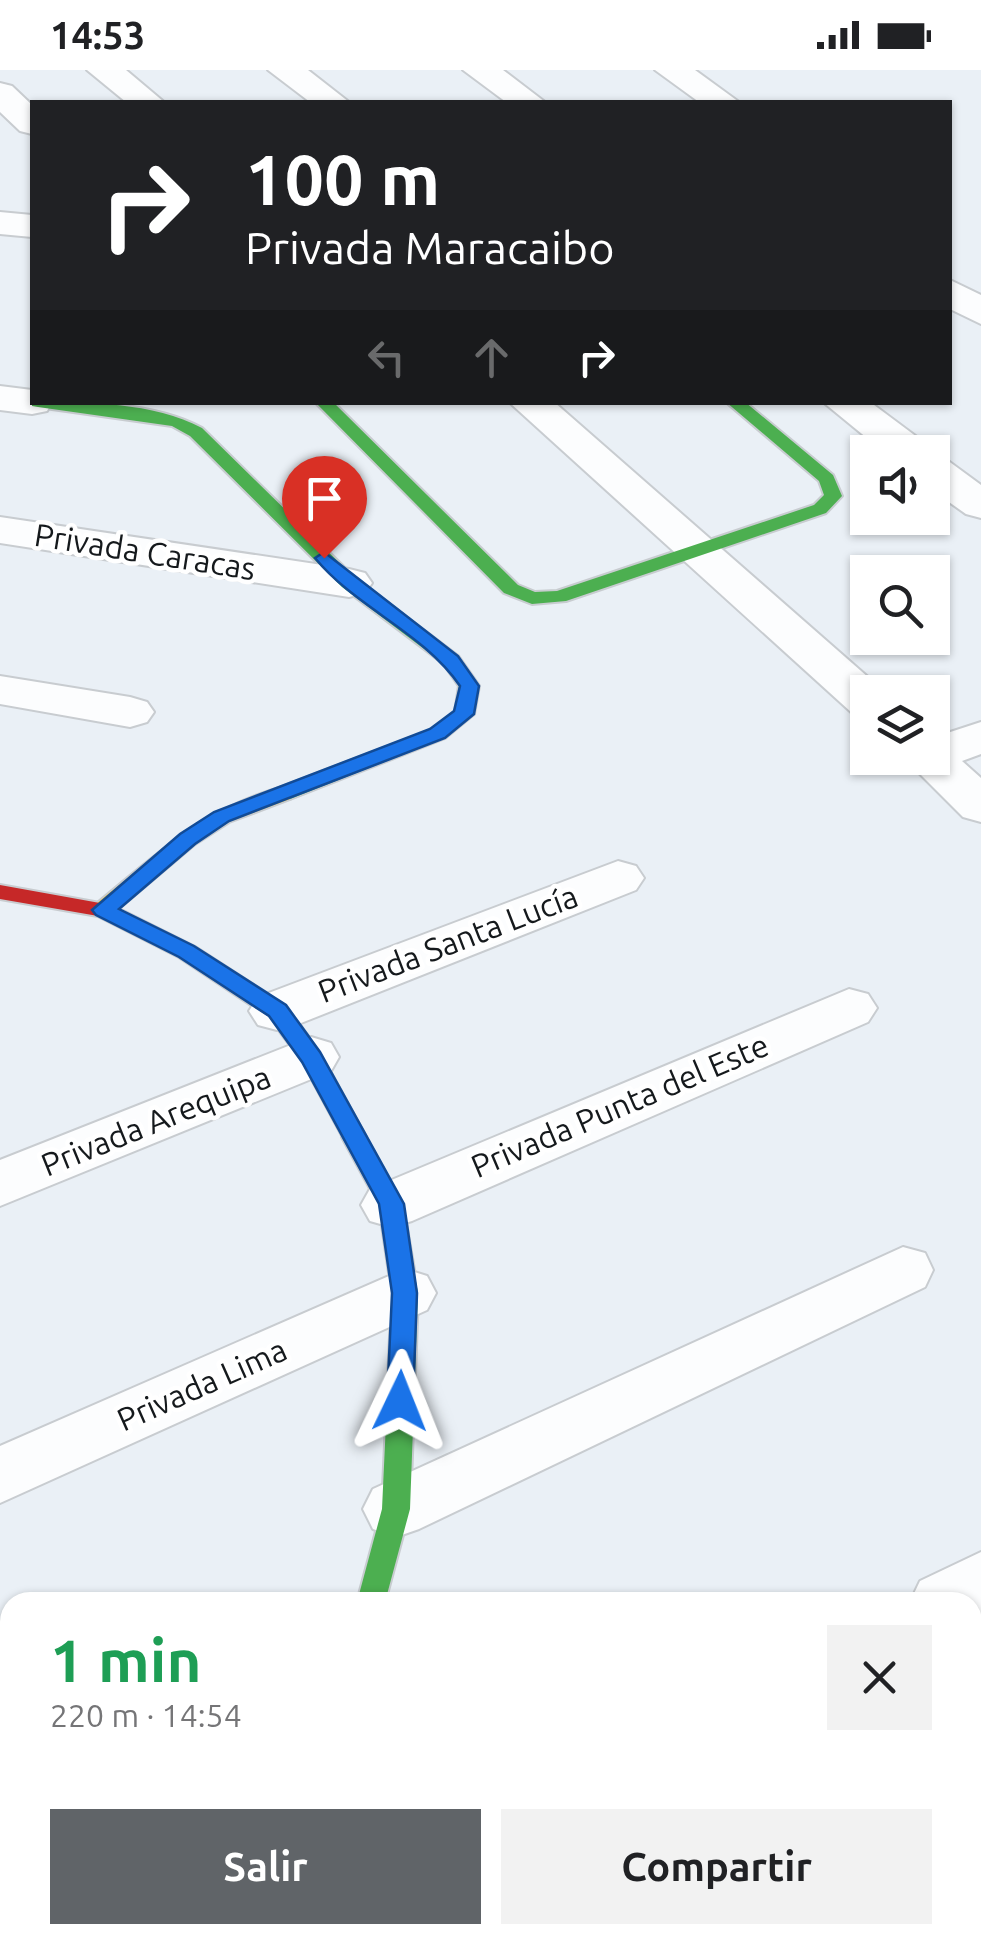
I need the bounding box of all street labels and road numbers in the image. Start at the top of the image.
street label: Privada Caracas [32,516,258,586]
street label: Privada Santa Lucía [313,877,582,1009]
street label: Privada Punta del Este [465,1026,774,1184]
street label: Privada Arequipa [36,1058,275,1182]
street label: Privada Lima [111,1331,292,1437]

